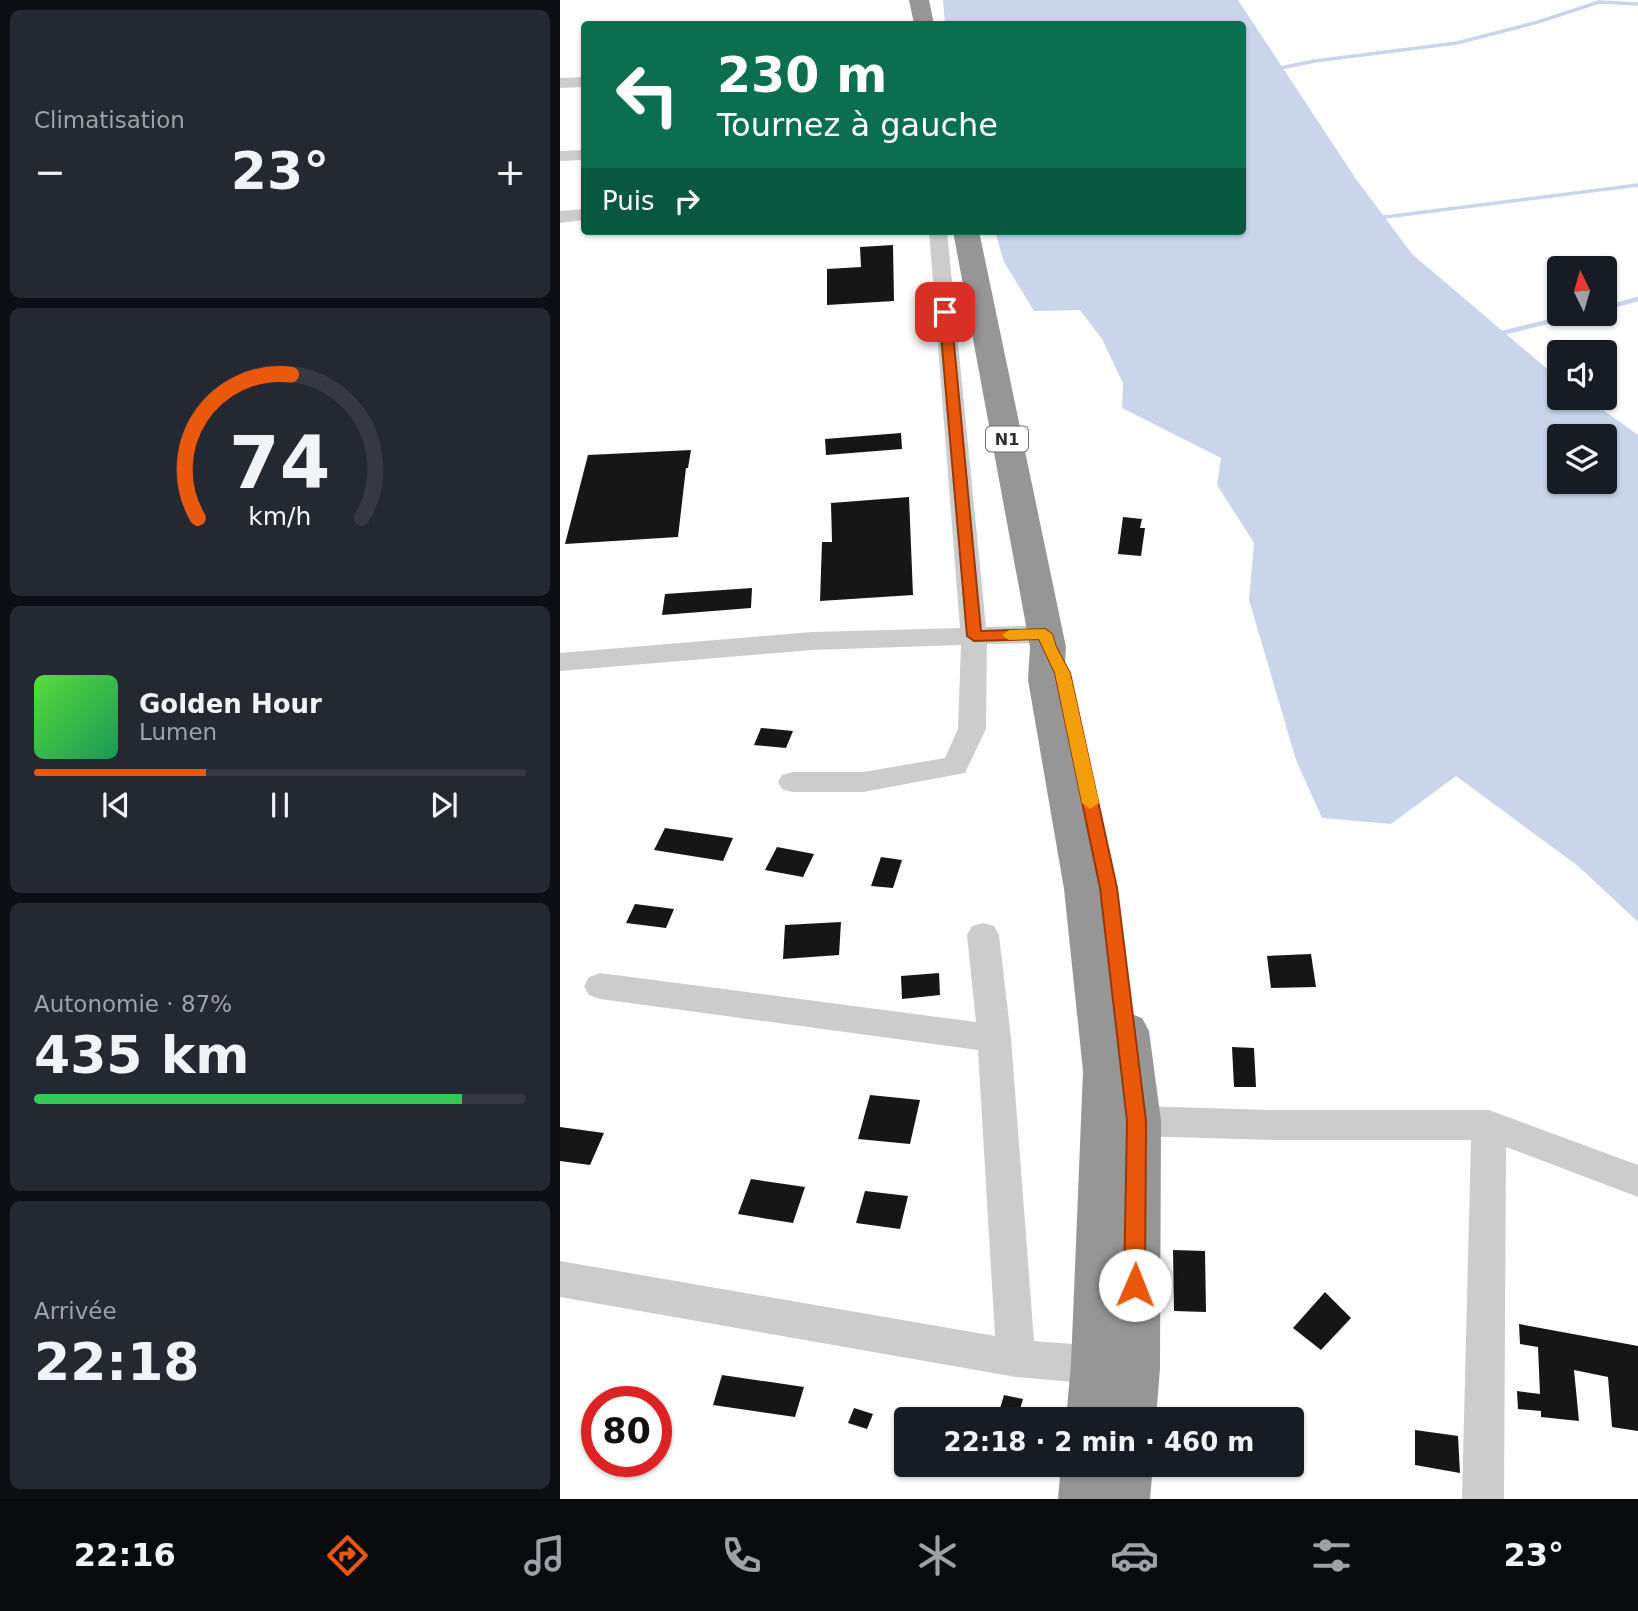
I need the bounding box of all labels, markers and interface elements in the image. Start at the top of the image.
text: 230 m [717,47,887,104]
icon: left [602,49,693,140]
text: Tournez à gauche [717,106,998,144]
text: Climatisation [34,107,185,133]
text: 23° [231,141,329,201]
text: − [34,150,66,194]
text: + [494,150,526,194]
icon: right [668,182,706,220]
text: Puis [602,186,654,216]
north arrow [1547,256,1617,326]
map controls [1547,256,1617,494]
pin [915,282,975,342]
icon: arrive [926,293,964,331]
button: sound [1547,340,1617,410]
text: 74 [229,420,331,505]
button: layers [1547,424,1617,494]
road number: N1 [986,426,1028,452]
text: km/h [248,501,312,530]
text: Golden Hour [139,689,322,719]
text: Lumen [139,719,217,745]
icon: previous [97,786,135,824]
icon: pause [261,786,299,824]
icon: next [425,786,463,824]
text: Autonomie · 87% [34,991,232,1017]
text: 435 km [34,1025,249,1085]
position arrow [1098,1248,1172,1322]
text: Arrivée [34,1298,117,1324]
text: 22:18 [34,1332,200,1392]
speed limit sign: 80 [581,1386,672,1477]
text: 22:18 · 2 min · 460 m [944,1427,1254,1457]
icon: directions [323,1531,372,1580]
icon: music [520,1531,569,1580]
icon: phone [717,1531,766,1580]
icon: climate [913,1531,962,1580]
icon: car [1110,1531,1159,1580]
icon: filters [1307,1531,1356,1580]
text: 22:16 [74,1536,176,1574]
text: 23° [1504,1536,1564,1574]

